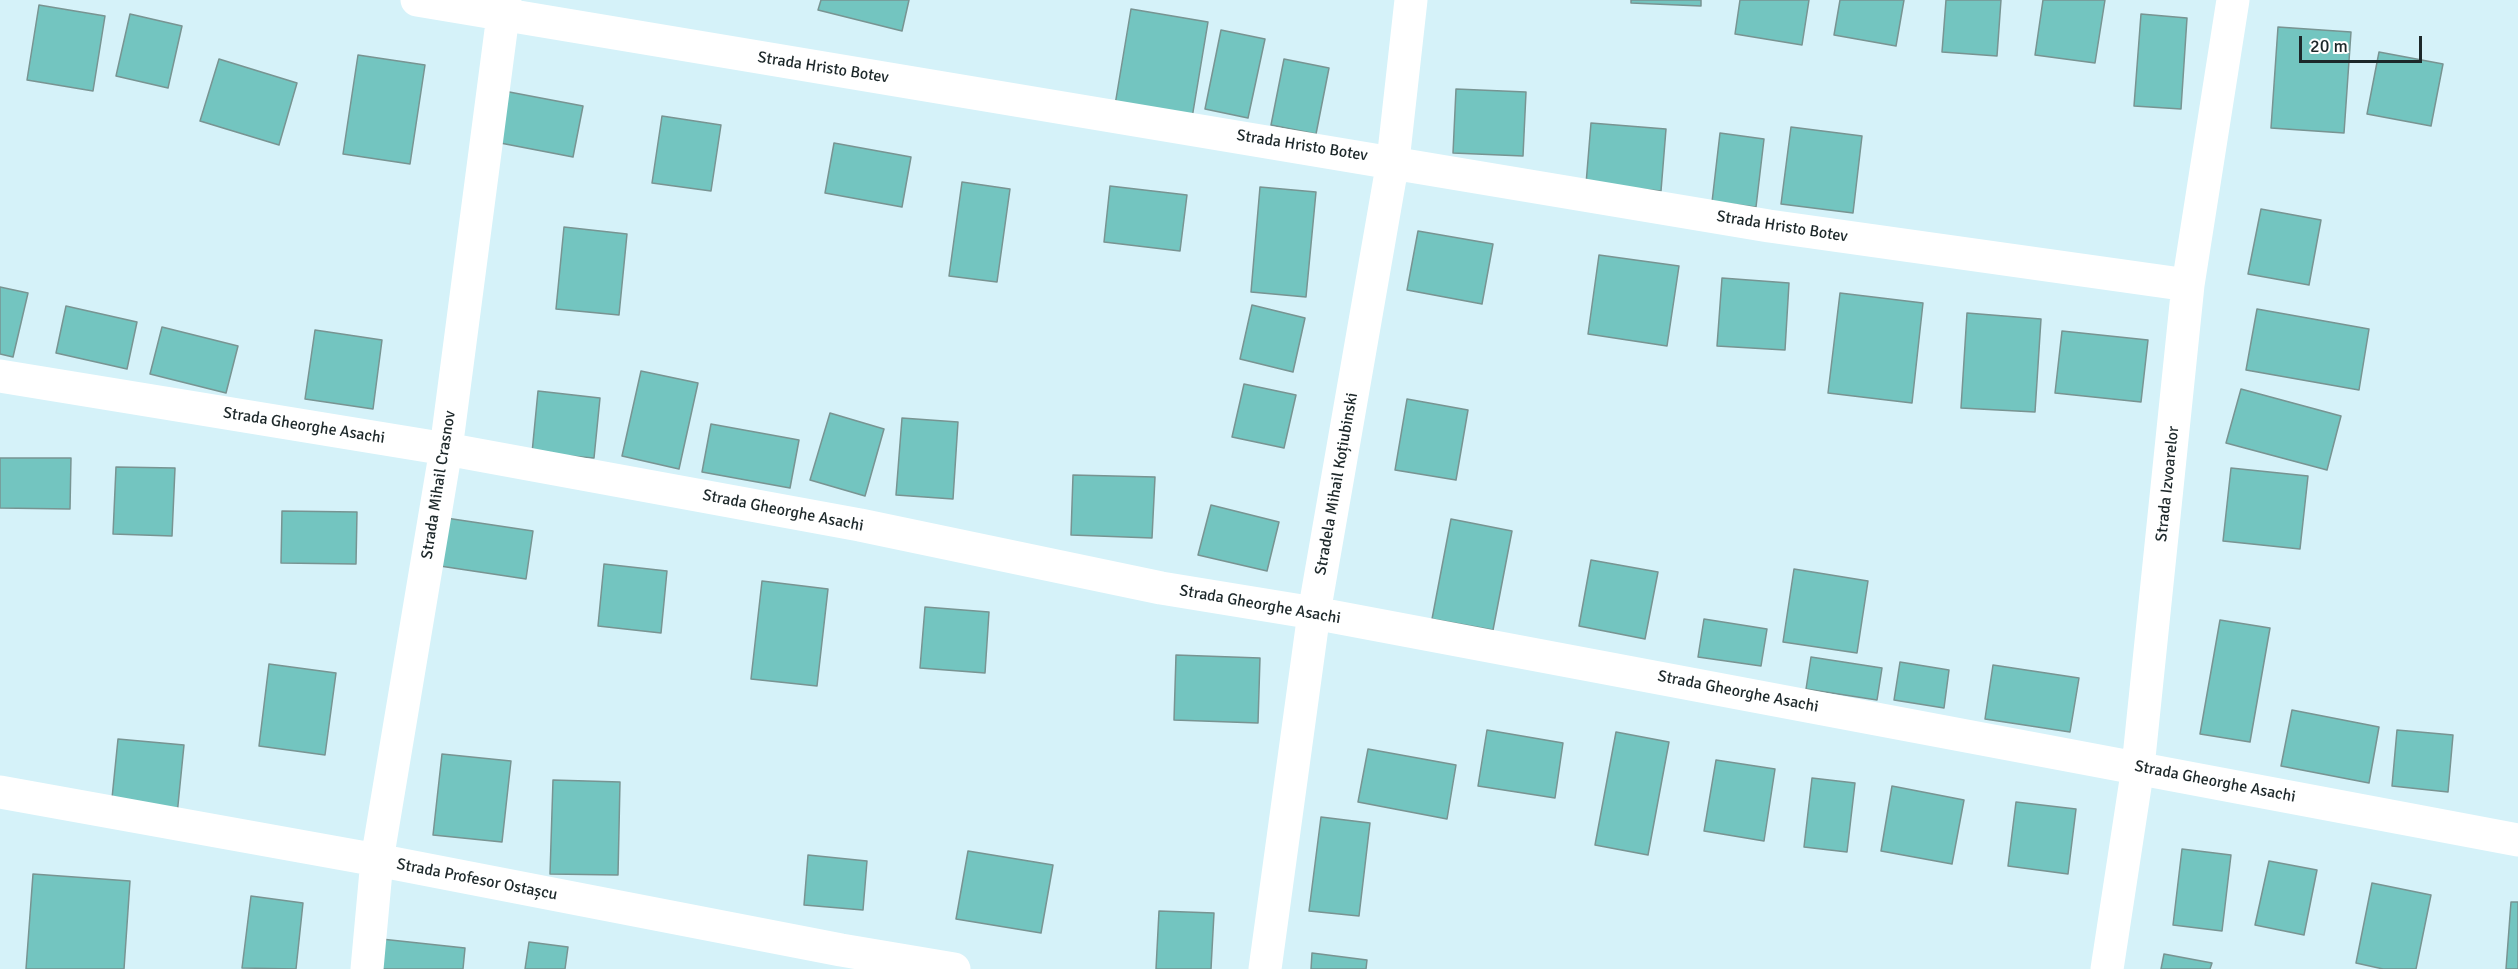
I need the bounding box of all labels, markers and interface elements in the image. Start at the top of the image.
scale bar [2302,24,2425,62]
text: 20 m [2310,35,2348,57]
street label: Strada Hristo Botev [756,48,890,88]
street label: Strada Hristo Botev [1235,126,1369,166]
street label: Strada Hristo Botev [1715,207,1849,247]
street label: Stradela Mihail Koțiubinski [1311,391,1363,577]
street label: Strada Gheorghe Asachi [222,404,386,448]
street label: Strada Mihail Crasnov [418,410,460,560]
street label: Strada Izvoarelor [2152,425,2184,543]
street label: Strada Gheorghe Asachi [701,486,865,536]
street label: Strada Gheorghe Asachi [1178,581,1342,629]
street label: Strada Gheorghe Asachi [1656,667,1820,717]
street label: Strada Gheorghe Asachi [2133,757,2297,807]
street label: Strada Profesor Ostașcu [395,855,559,905]

